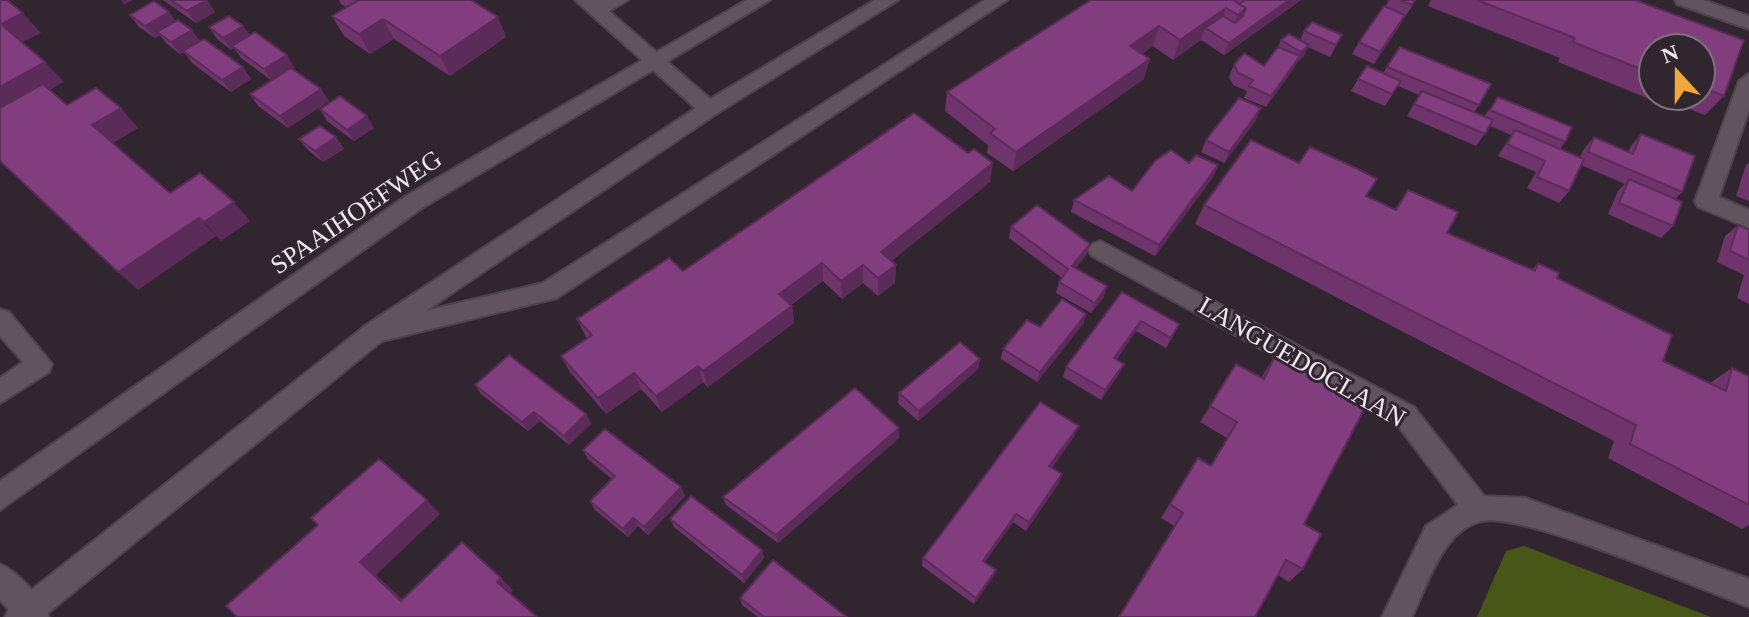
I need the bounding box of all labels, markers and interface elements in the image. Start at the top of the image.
north arrow [1637,32,1717,112]
text: N [1658,39,1682,68]
street label: SPAAIHOEFWEG [265,144,447,280]
street label: LANGUEDOCLAAN [1193,291,1411,433]

